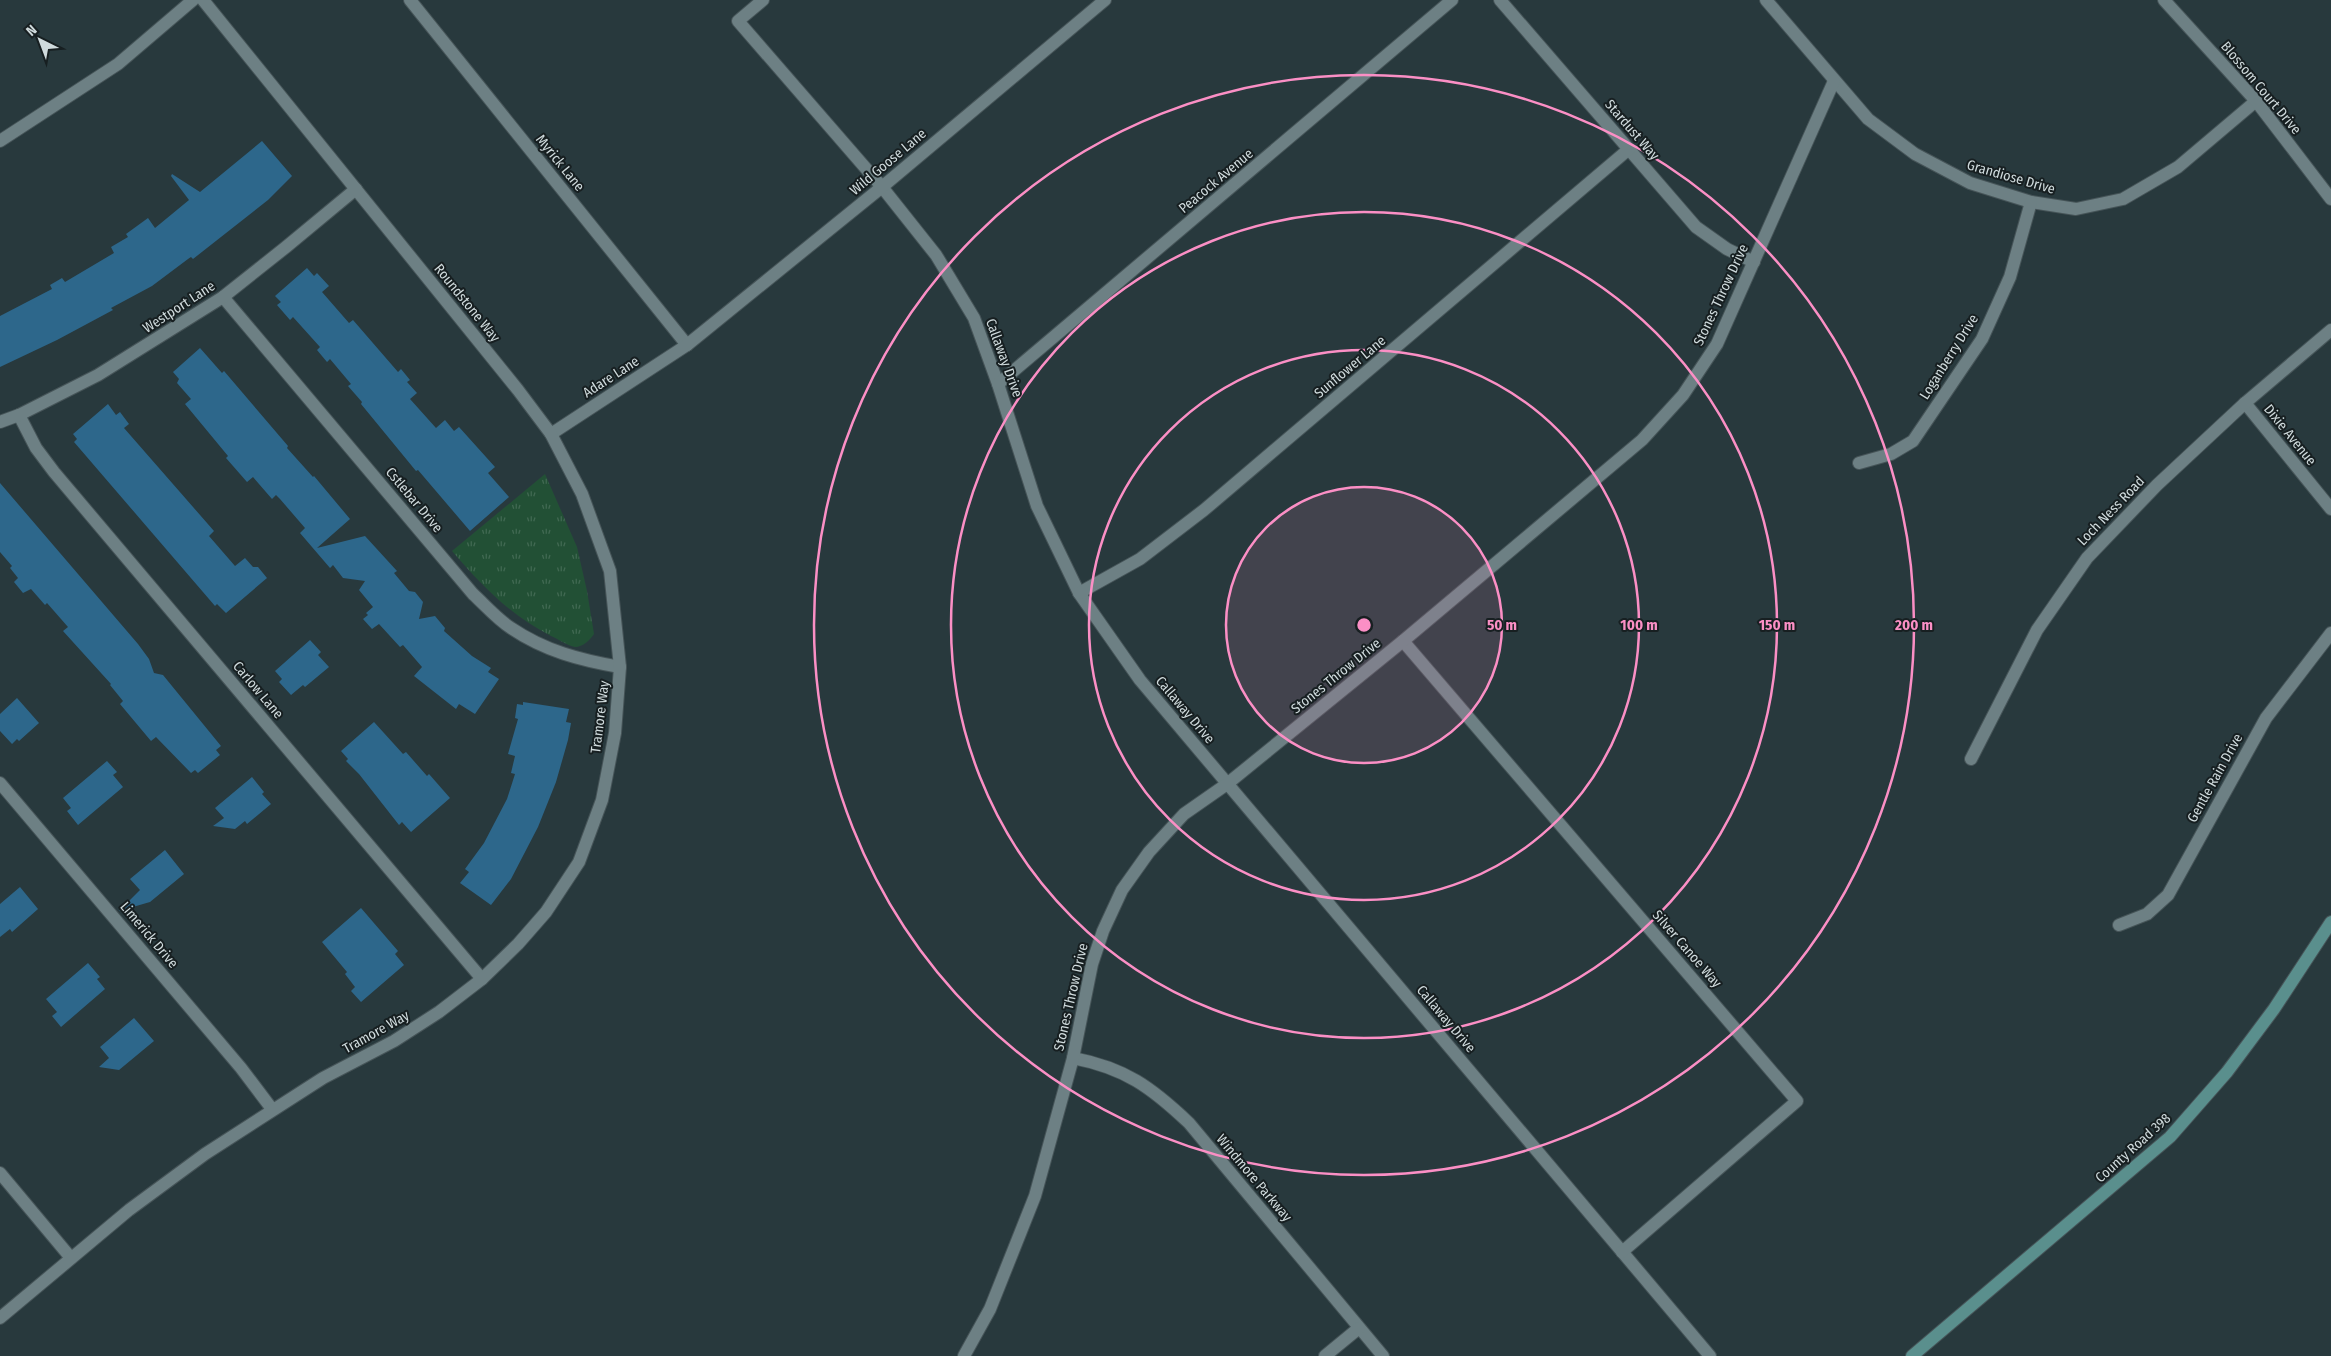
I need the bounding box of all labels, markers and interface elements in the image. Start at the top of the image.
north arrow [15,15,65,65]
text: N [23,22,40,40]
street label: Blossom Court Drive [2217,38,2305,138]
street label: Stardust Way [1601,96,1663,164]
street label: Wild Goose Lane [846,125,930,199]
street label: Myrick Lane [532,131,588,195]
street label: Peacock Avenue [1175,145,1257,217]
street label: Grandiose Drive [1965,156,2057,198]
street label: Stones Throw Drive [1690,241,1752,348]
street label: Roundstone Way [430,261,504,346]
street label: Westport Lane [140,277,218,337]
street label: Loganberry Drive [1916,311,1982,403]
street label: Callaway Drive [982,316,1026,400]
street label: Sunflower Lane [1311,332,1389,402]
street label: Adare Lane [580,352,642,401]
street label: Dixie Avenue [2260,401,2320,469]
street label: Cstlebar Drive [382,464,446,536]
street label: Loch Ness Road [2074,473,2148,549]
centre of rings [1355,616,1373,634]
text: 50 m [1487,616,1517,634]
text: 100 m [1620,616,1658,634]
text: 150 m [1759,616,1795,634]
text: 200 m [1894,616,1933,634]
street label: Stones Throw Drive [1288,635,1384,717]
street label: Carlow Lane [229,658,287,722]
street label: Callaway Drive [1152,673,1218,747]
street label: Tramore Way [587,679,613,754]
street label: Gentle Rain Drive [2184,731,2246,825]
street label: Limerick Drive [116,898,182,972]
street label: Silver Canoe Way [1649,907,1726,992]
street label: Stones Throw Drive [1050,941,1092,1053]
street label: Callaway Drive [1413,982,1479,1056]
street label: Tramore Way [340,1006,413,1057]
street label: County Road 398 [2092,1110,2174,1186]
street label: Windmore Parkway [1213,1131,1296,1226]

